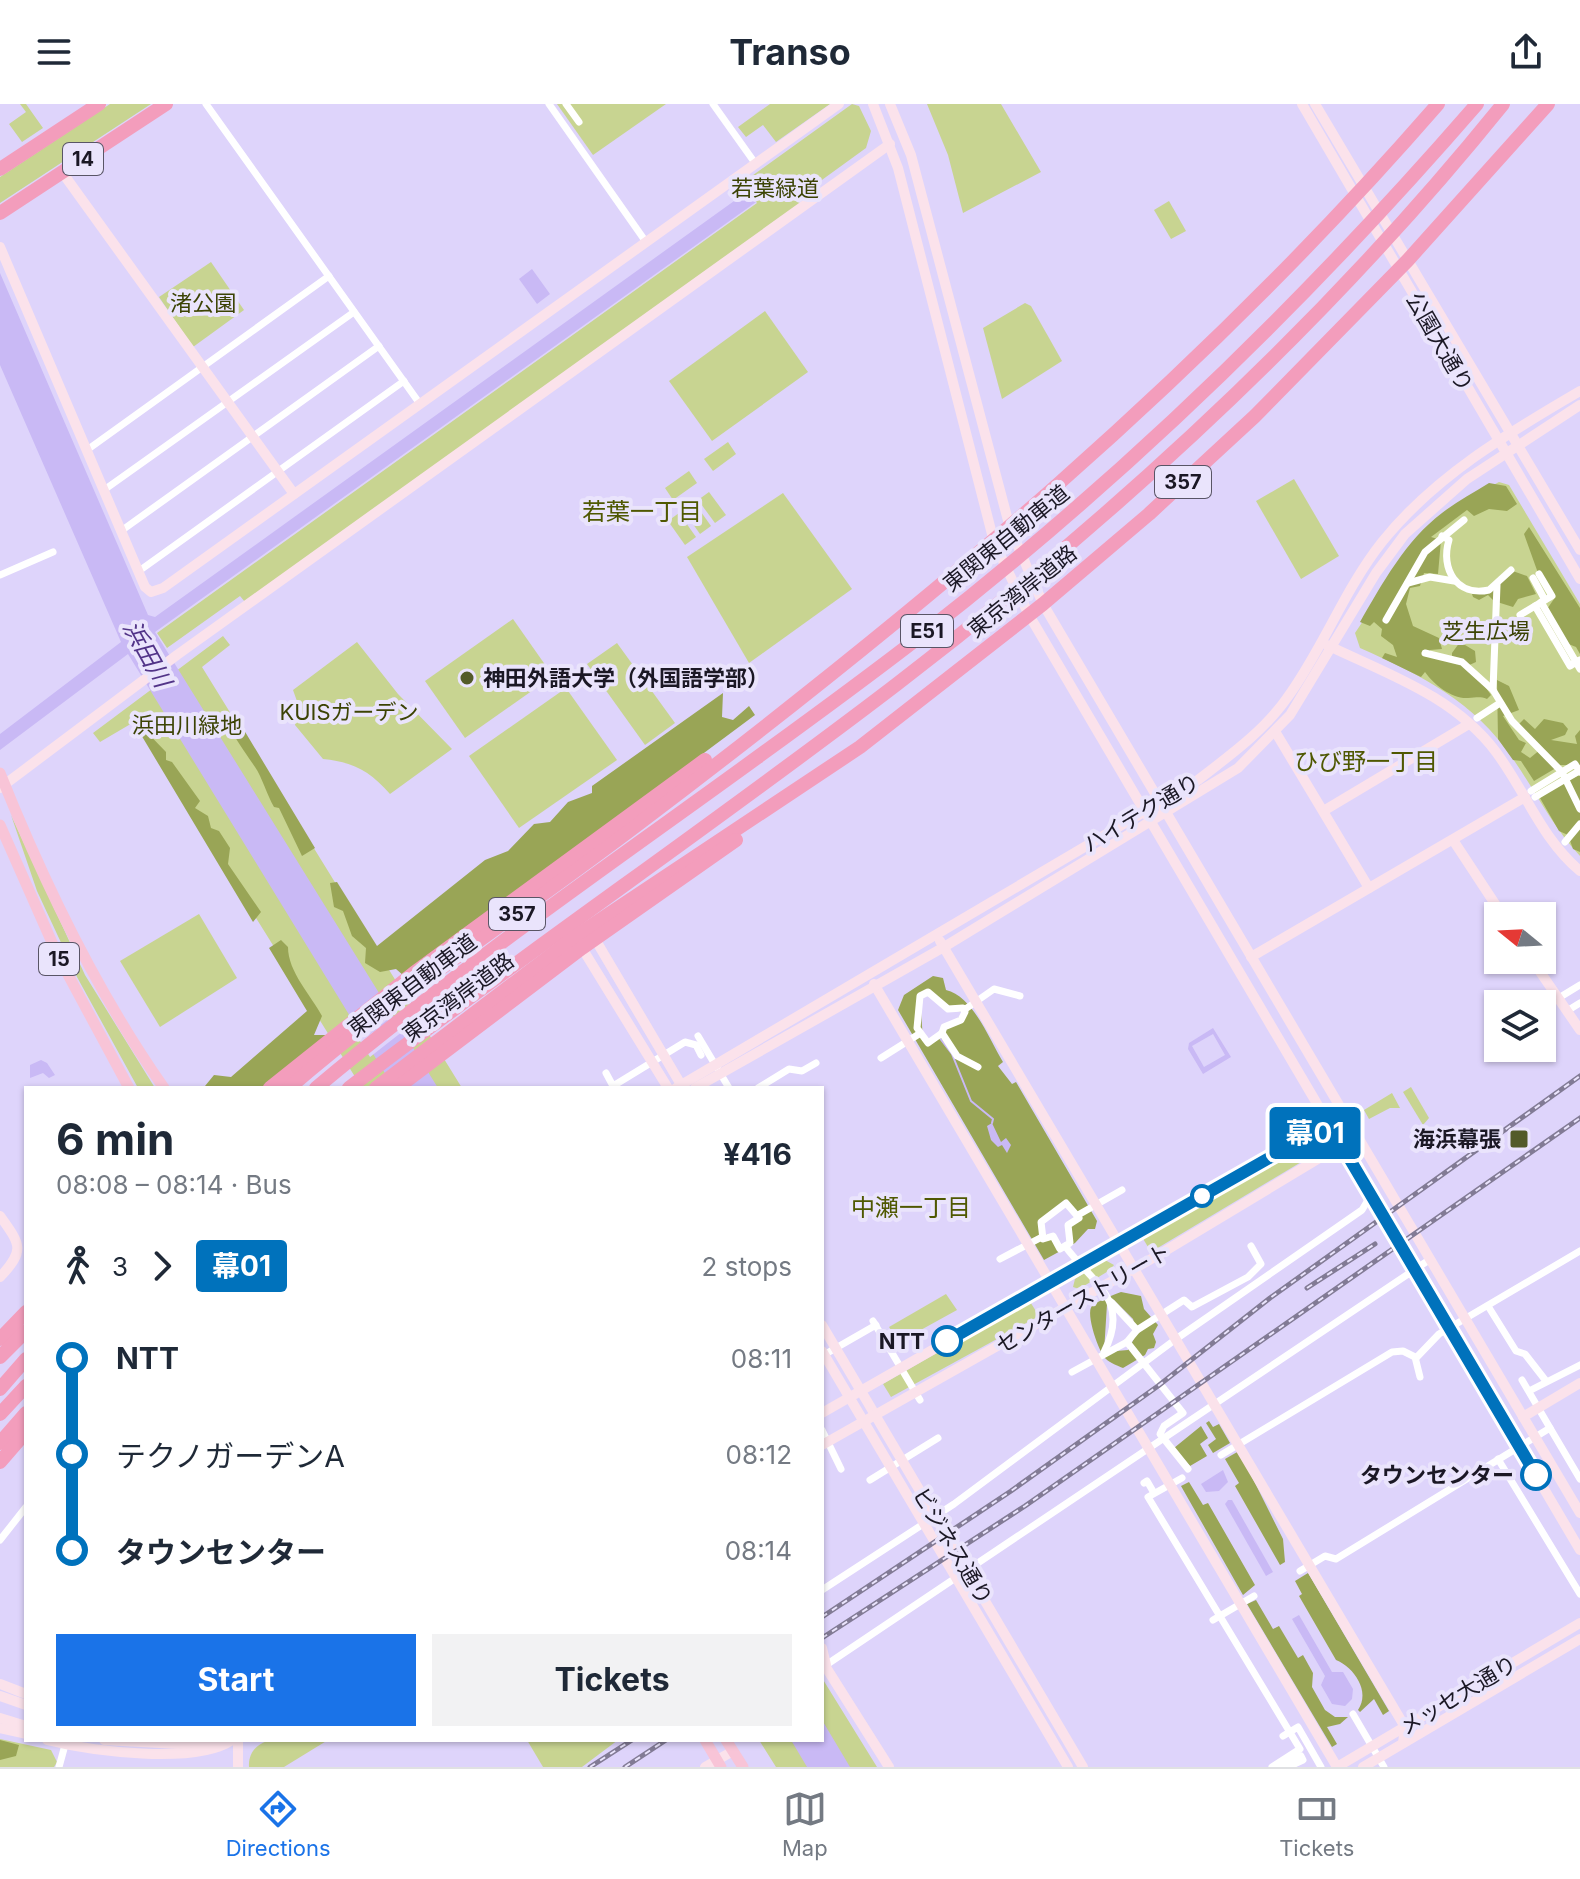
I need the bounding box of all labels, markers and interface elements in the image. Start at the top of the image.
icon: menu [32,30,76,74]
text: Transo [729,30,851,74]
icon: share [1504,30,1548,74]
road number: 14 [63,143,103,175]
park label: 若葉緑道 [731,175,819,201]
street label: 公園大通り [1401,288,1479,396]
park label: 渚公園 [170,290,236,316]
road number: 357 [1155,466,1211,498]
street label: 東関東自動車道 [938,479,1074,597]
district label: 若葉一丁目 [582,497,702,526]
street label: 東京湾岸道路 [963,539,1081,643]
water label: 浜田川 [117,615,179,695]
road number: E51 [901,615,953,647]
park label: 芝生広場 [1442,618,1530,644]
place label: 神田外語大学（外国語学部） [483,665,769,691]
marker: 神田外語大学（外国語学部） [458,669,476,687]
park label: KUISガーデン [279,699,419,725]
park label: 浜田川緑地 [132,712,242,738]
district label: ひび野一丁目 [1294,747,1438,776]
street label: ハイテク通り [1078,768,1204,858]
road number: 357 [489,898,545,930]
north arrow [1484,902,1556,974]
map controls [1484,902,1556,1062]
street label: 東関東自動車道 [343,928,481,1042]
road number: 15 [39,943,79,975]
street label: 東京湾岸道路 [397,947,519,1047]
button: layers [1484,990,1556,1062]
line badge: 幕01 [1269,1107,1361,1159]
text: 6 min [56,1112,174,1166]
text: 幕01 [1286,1116,1344,1150]
place label: 海浜幕張 [1413,1126,1501,1152]
marker: 海浜幕張 [1508,1128,1530,1150]
text: ¥416 [723,1136,792,1172]
text: 08:08 – 08:14 · Bus [56,1169,292,1200]
unlabelled marker [1191,1185,1213,1207]
district label: 中瀬一丁目 [851,1193,971,1222]
street label: センターストリート [991,1238,1175,1358]
icon: walk [56,1244,100,1288]
icon: forward [140,1244,184,1288]
text: 幕01 [212,1249,271,1283]
text: 3 [112,1251,128,1282]
text: 2 stops [702,1251,792,1282]
marker: NTT [932,1326,962,1356]
place label: NTT [879,1328,925,1354]
text: NTT [116,1340,179,1376]
text: 08:11 [731,1343,792,1374]
text: テクノガーデンA [116,1438,345,1474]
text: 08:12 [726,1439,792,1470]
marker: タウンセンター [1521,1460,1551,1490]
place label: タウンセンター [1360,1462,1514,1488]
street label: ビジネス通り [908,1483,998,1609]
text: タウンセンター [116,1534,326,1570]
text: 08:14 [725,1535,792,1566]
button: Start [56,1634,416,1726]
button: Tickets [432,1634,792,1726]
street label: メッセ大通り [1395,1650,1521,1740]
tab: Directions [226,1787,331,1861]
tab: Map [782,1787,828,1861]
tab: Tickets [1279,1787,1354,1861]

